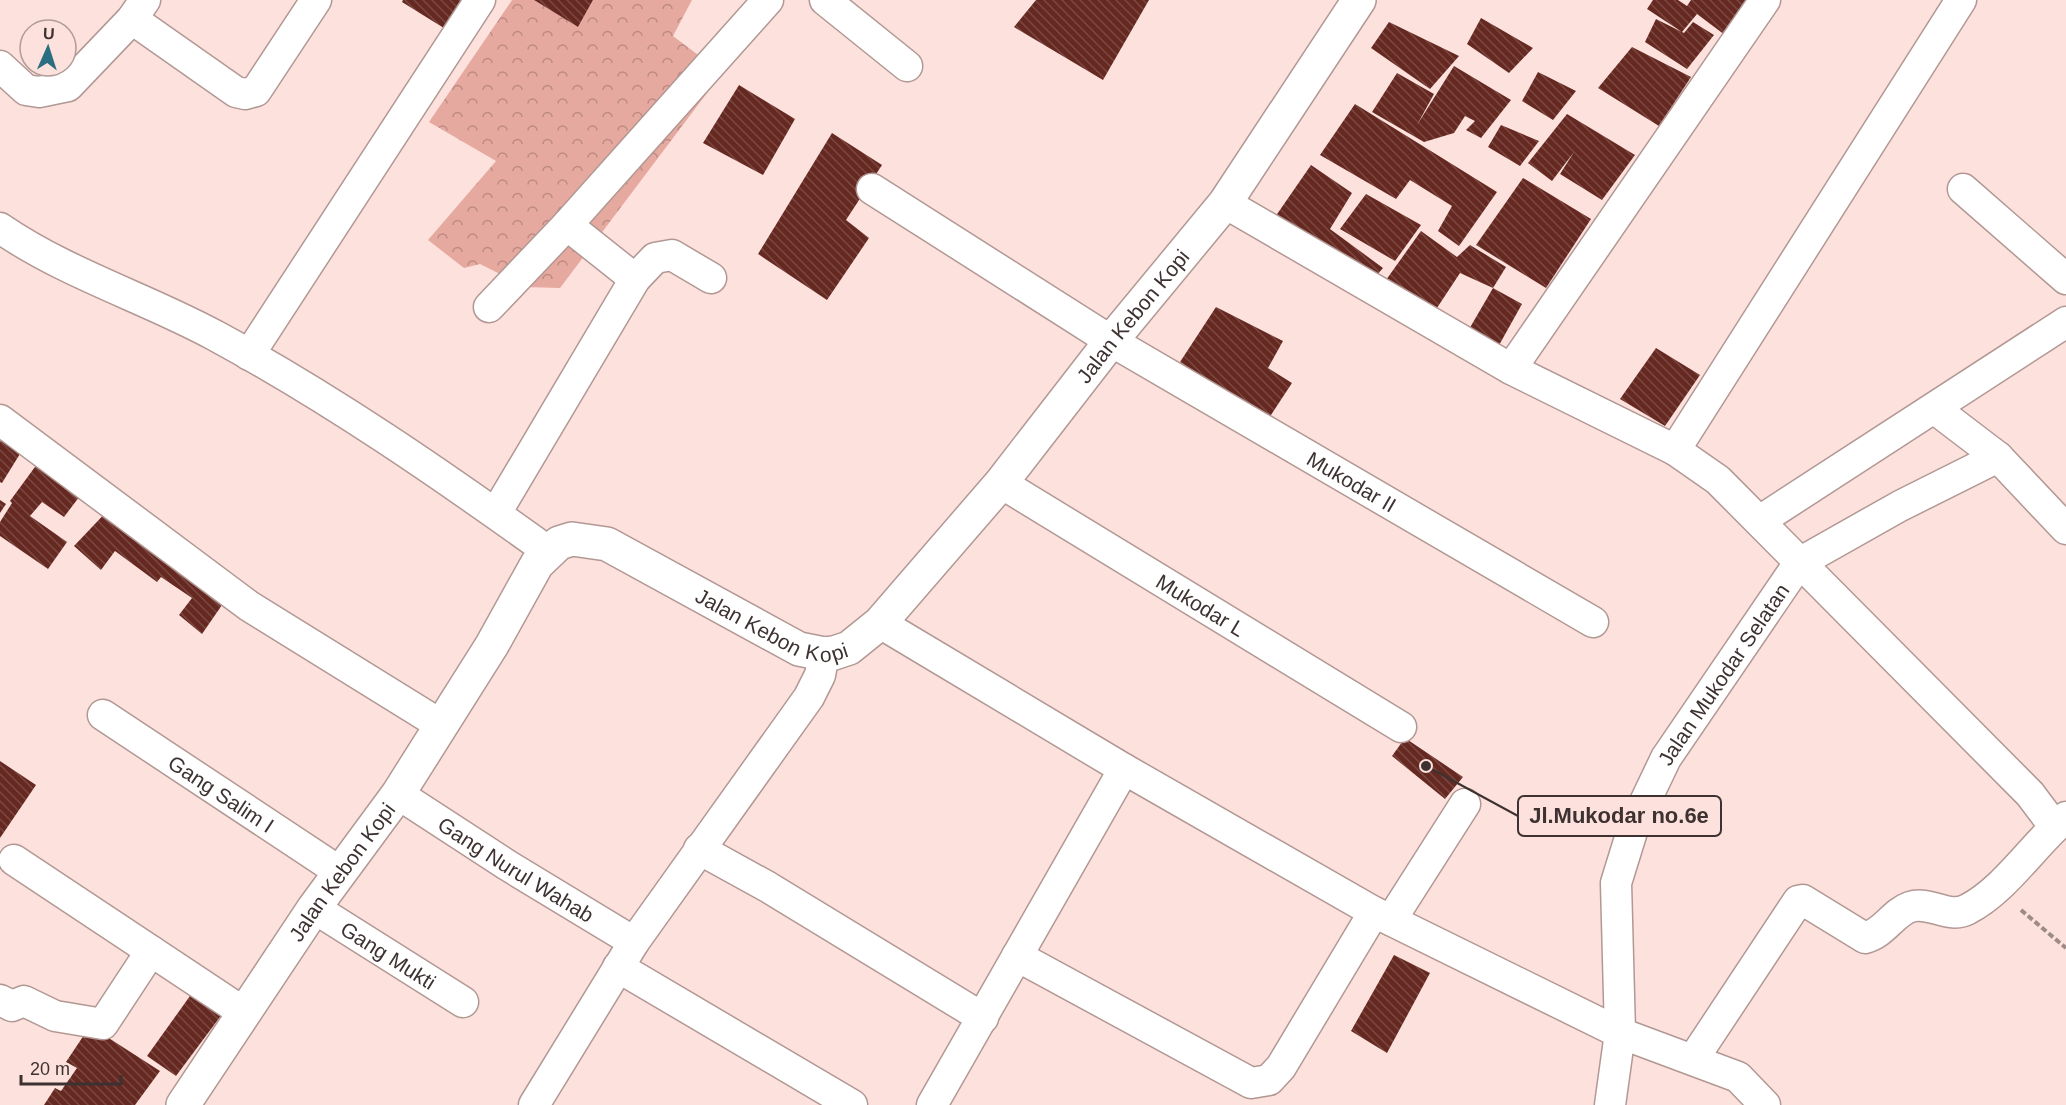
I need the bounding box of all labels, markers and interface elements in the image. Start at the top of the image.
north arrow [18,18,78,78]
text: U [43,25,55,42]
street label: Jalan Kebon Kopi [1072,245,1193,387]
street label: Mukodar II [1303,446,1401,516]
street label: Mukodar L [1152,569,1249,641]
street label: Jalan Mukodar Selatan [1653,579,1793,769]
street label: Jalan Kebon Kopi [692,583,851,666]
street label: Gang Salim I [164,750,278,837]
callout: Jl.Mukodar no.6e [1518,796,1721,836]
street label: Jalan Kebon Kopi [284,798,399,945]
text: Jl.Mukodar no.6e [1529,803,1709,828]
street label: Gang Nurul Wahab [434,812,598,926]
street label: Gang Mukti [337,917,440,993]
scale bar [21,1048,122,1086]
text: 20 m [30,1059,70,1079]

